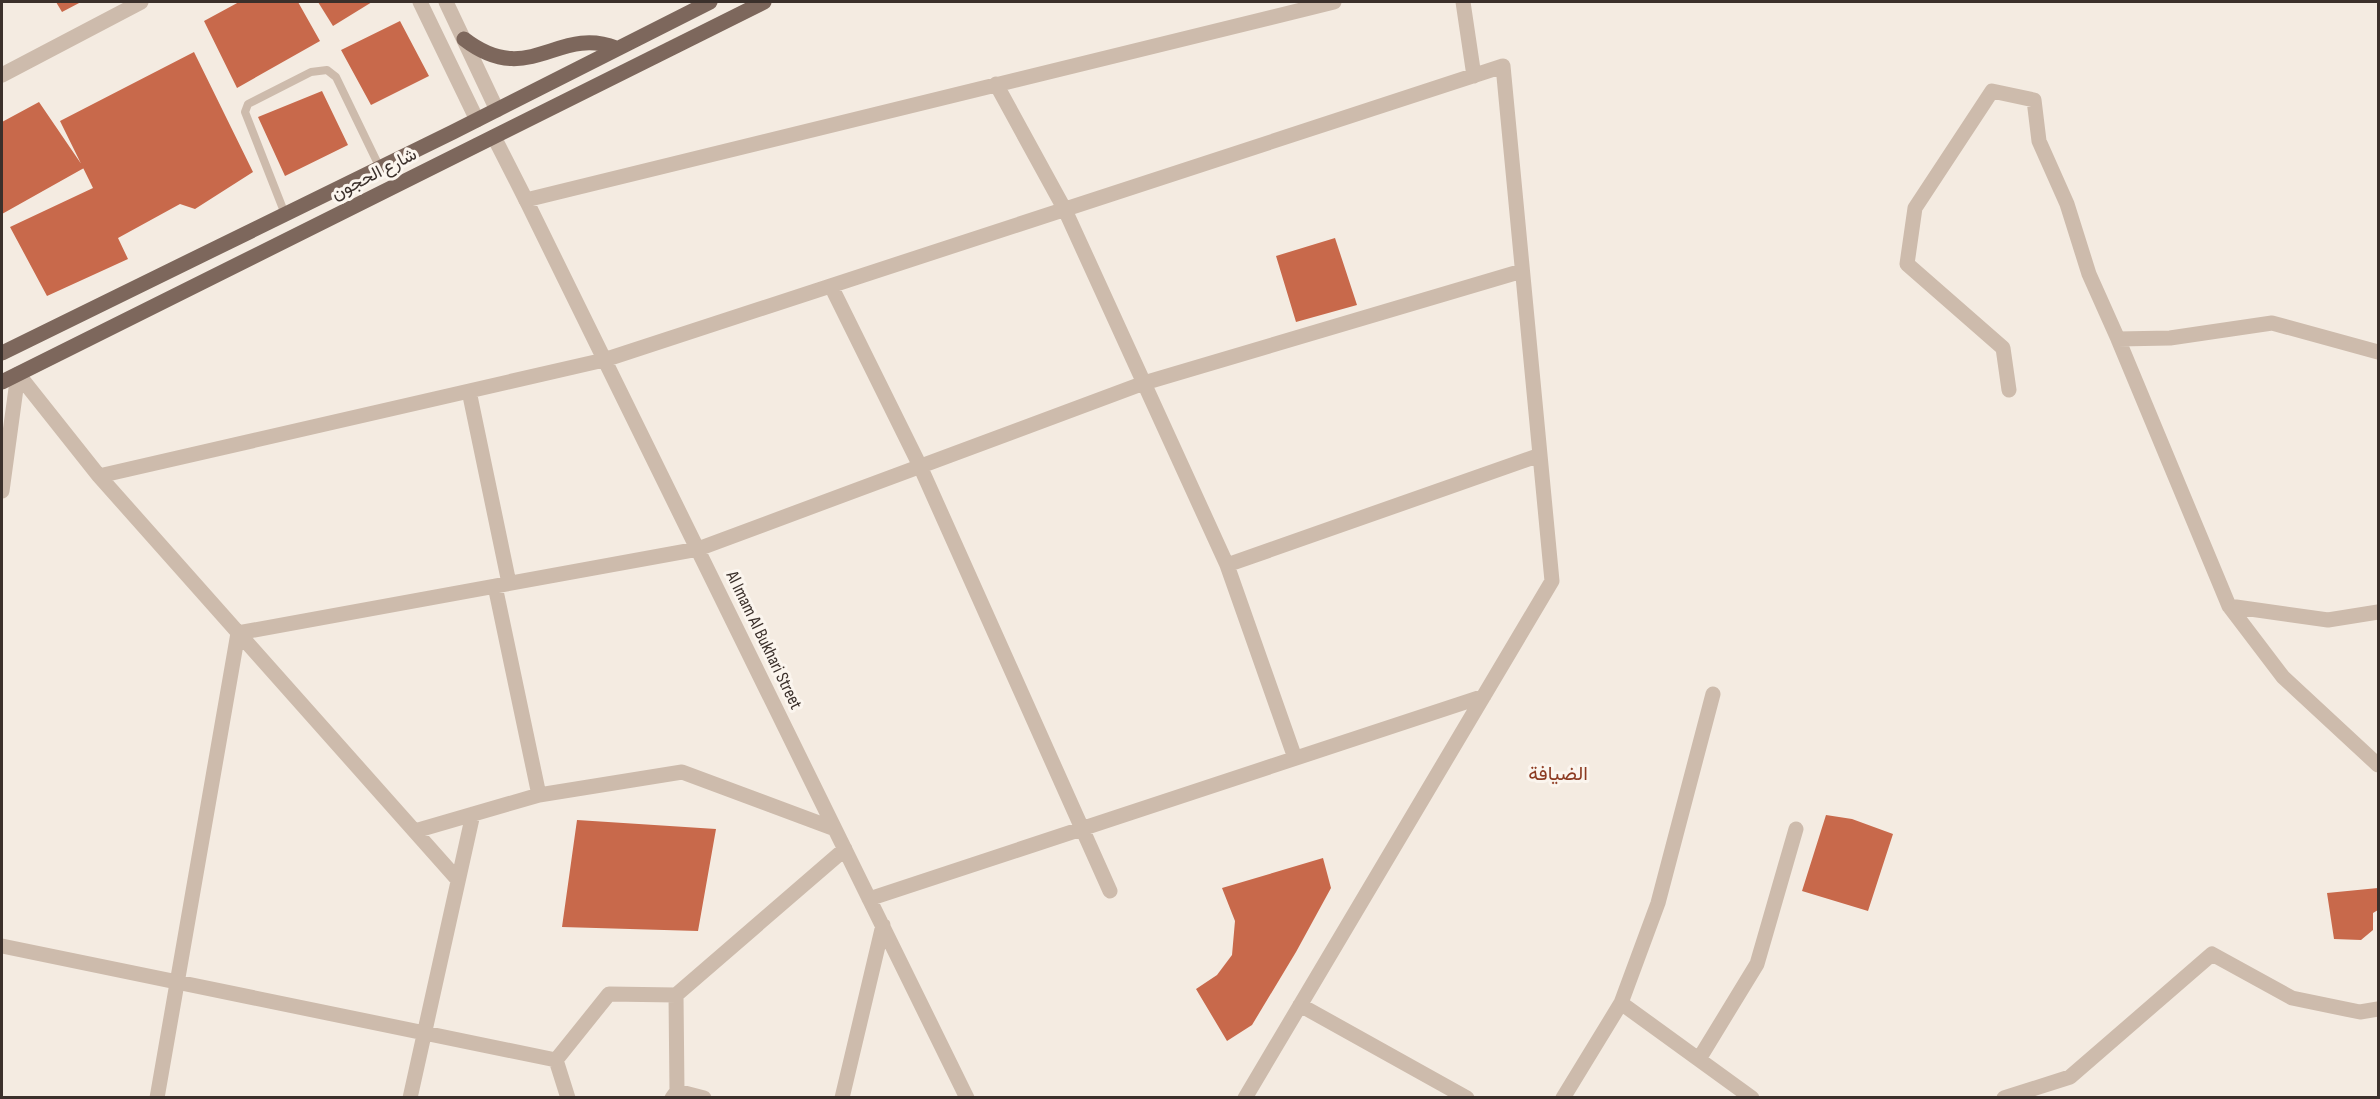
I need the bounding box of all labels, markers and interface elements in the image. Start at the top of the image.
street label: شارع الحجون [328,143,421,205]
street label: Al Imam Al Bukhari Street [721,567,807,713]
district label: الضيافة [1528,762,1588,786]

